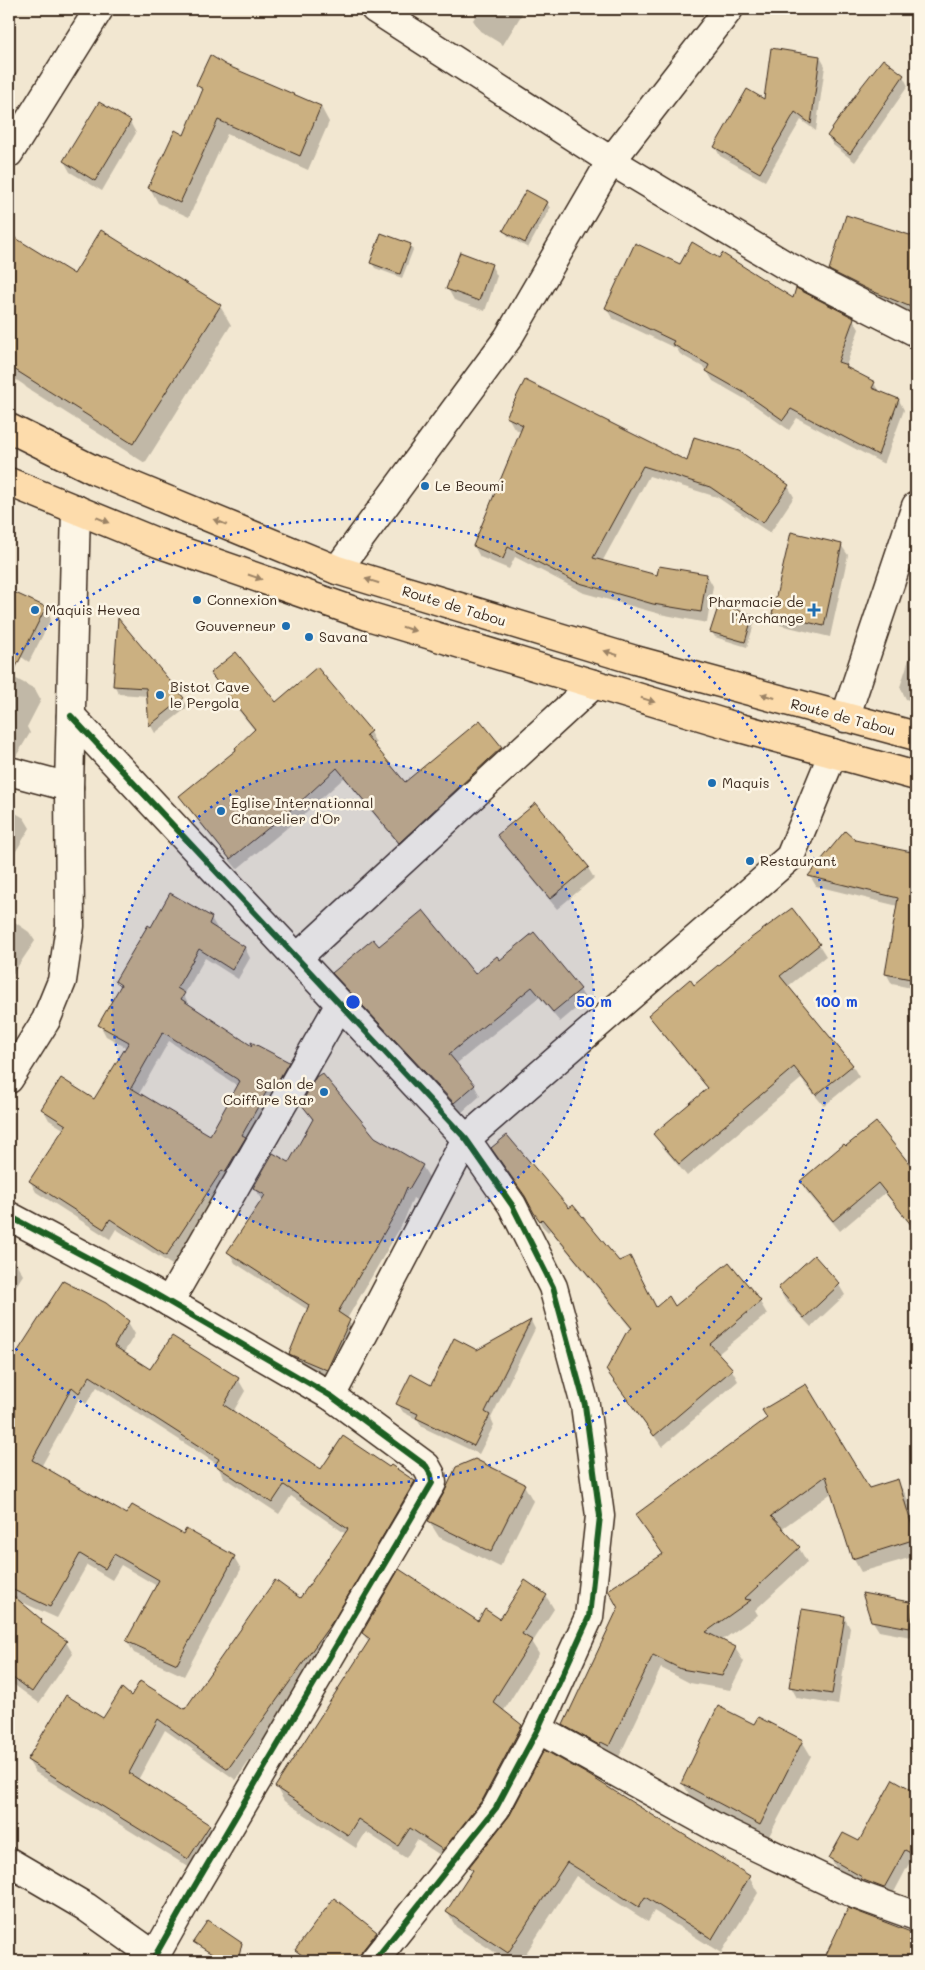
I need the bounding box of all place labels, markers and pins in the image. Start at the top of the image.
place label: Le Beoumi [435,476,504,495]
marker: Le Beoumi [419,480,431,492]
place label: Connexion [207,590,277,609]
place label: Pharmacie de l'Archange [709,592,804,627]
marker: Connexion [191,594,203,606]
place label: Maquis Hevea [45,600,141,619]
marker: Maquis Hevea [29,604,41,616]
marker: Pharmacie de l'Archange [808,604,820,616]
place label: Gouverneur [195,616,276,635]
marker: Gouverneur [280,620,292,632]
place label: Savana [319,627,368,646]
marker: Savana [303,631,315,643]
place label: Bistot Cave le Pergola [170,677,250,712]
marker: Bistot Cave le Pergola [154,689,166,701]
place label: Maquis [722,773,770,792]
marker: Maquis [706,777,718,789]
place label: Eglise Internationnal Chancelier d'Or [231,793,374,828]
marker: Eglise Internationnal Chancelier d'Or [215,805,227,817]
place label: Restaurant [760,851,837,870]
marker: Restaurant [744,855,756,867]
centre of rings [344,993,362,1011]
place label: Salon de Coiffure Star [223,1074,314,1109]
marker: Salon de Coiffure Star [318,1086,330,1098]

